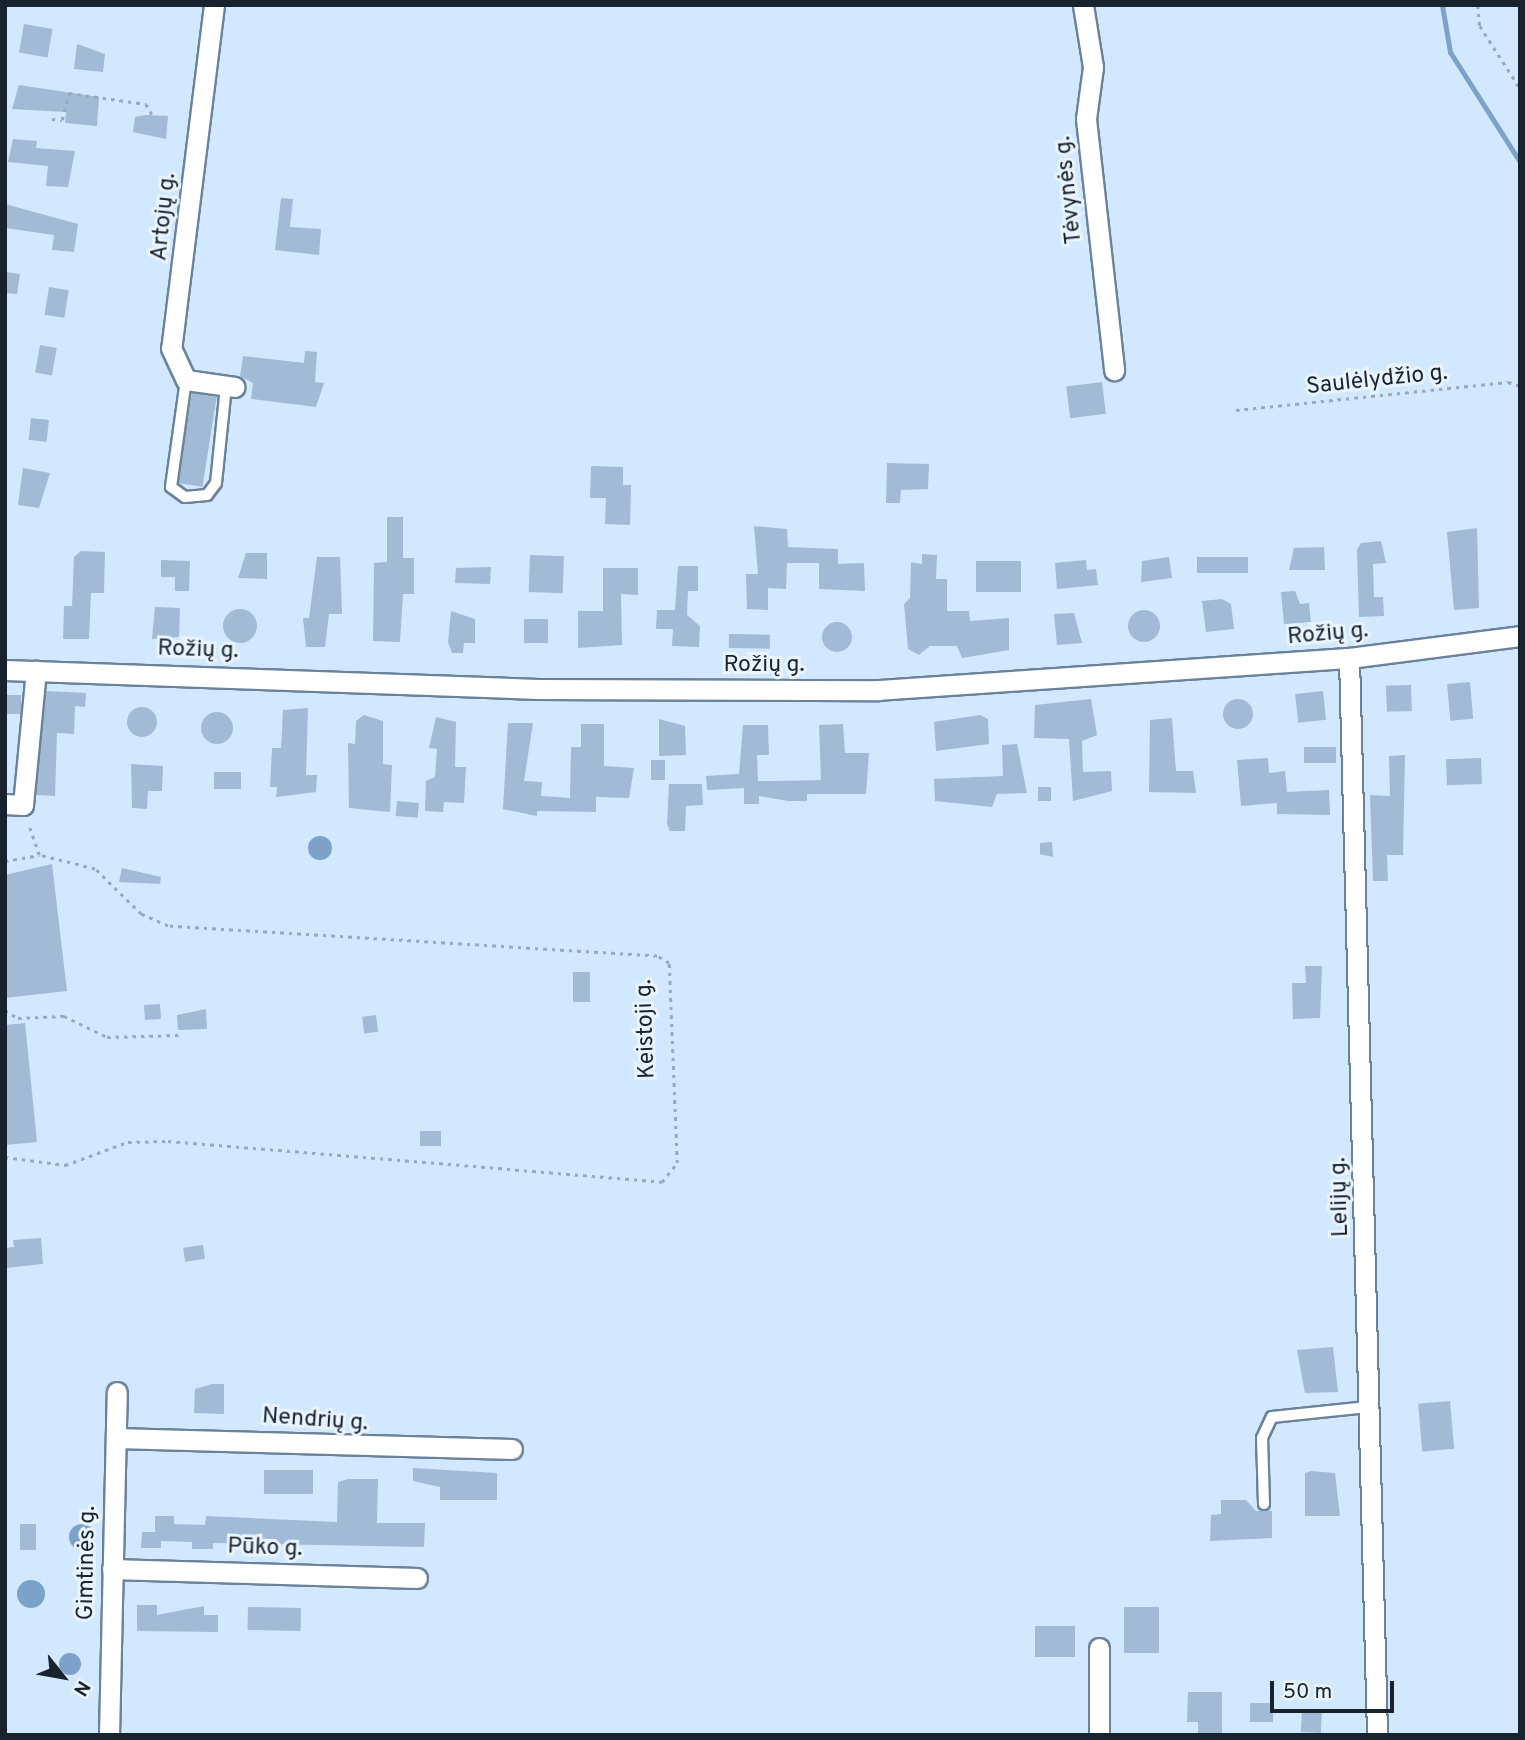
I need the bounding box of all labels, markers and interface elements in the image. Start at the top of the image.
street label: Tėvynės g. [1051,135,1089,245]
street label: Artojų g. [147,172,183,262]
street label: Saulėlydžio g. [1305,360,1449,402]
street label: Rožių g. [1286,618,1370,652]
street label: Rožių g. [157,636,239,666]
street label: Rožių g. [723,652,805,680]
street label: Keistoji g. [631,979,663,1079]
street label: Lelijų g. [1326,1157,1356,1237]
street label: Nendrių g. [261,1404,369,1438]
street label: Gimtinės g. [73,1505,103,1621]
street label: Pūko g. [227,1534,303,1564]
north arrow [28,1642,98,1712]
scale bar [1273,1666,1397,1710]
text: N [67,1676,95,1700]
text: 50 m [1283,1679,1332,1706]

